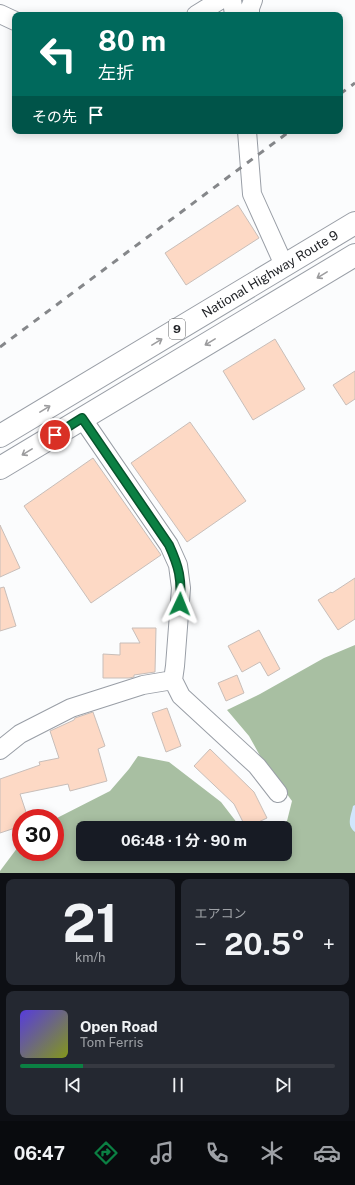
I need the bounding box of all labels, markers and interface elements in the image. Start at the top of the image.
text: 80 m [98,24,166,57]
icon: left [32,28,84,80]
text: 左折 [98,62,134,83]
icon: arrive [85,104,107,126]
text: その先 [32,108,77,125]
street label: National Highway Route 9 [199,227,341,321]
one-way arrow [316,271,328,279]
road number: 9 [169,319,185,339]
one-way arrow [151,337,163,345]
one-way arrow [204,338,216,346]
one-way arrow [39,404,51,412]
pin [38,418,72,452]
icon: arrive [44,424,66,446]
one-way arrow [21,448,33,456]
position arrow [159,583,201,625]
speed limit sign: 30 [12,809,64,861]
text: 06:48 · 1 分 · 90 m [121,832,247,849]
text: 21 [63,893,118,954]
text: エアコン [195,906,247,921]
text: 20.5° [224,926,305,962]
text: − [195,931,207,957]
text: + [323,931,335,957]
text: km/h [75,950,106,965]
text: Open Road [80,1018,158,1035]
text: Tom Ferris [80,1035,143,1050]
icon: previous [62,1074,84,1096]
icon: pause [167,1074,189,1096]
icon: next [272,1074,294,1096]
icon: directions [92,1139,120,1167]
icon: music [148,1139,176,1167]
icon: phone [203,1139,231,1167]
icon: climate [258,1139,286,1167]
icon: car [313,1139,341,1167]
text: 06:47 [14,1143,65,1164]

